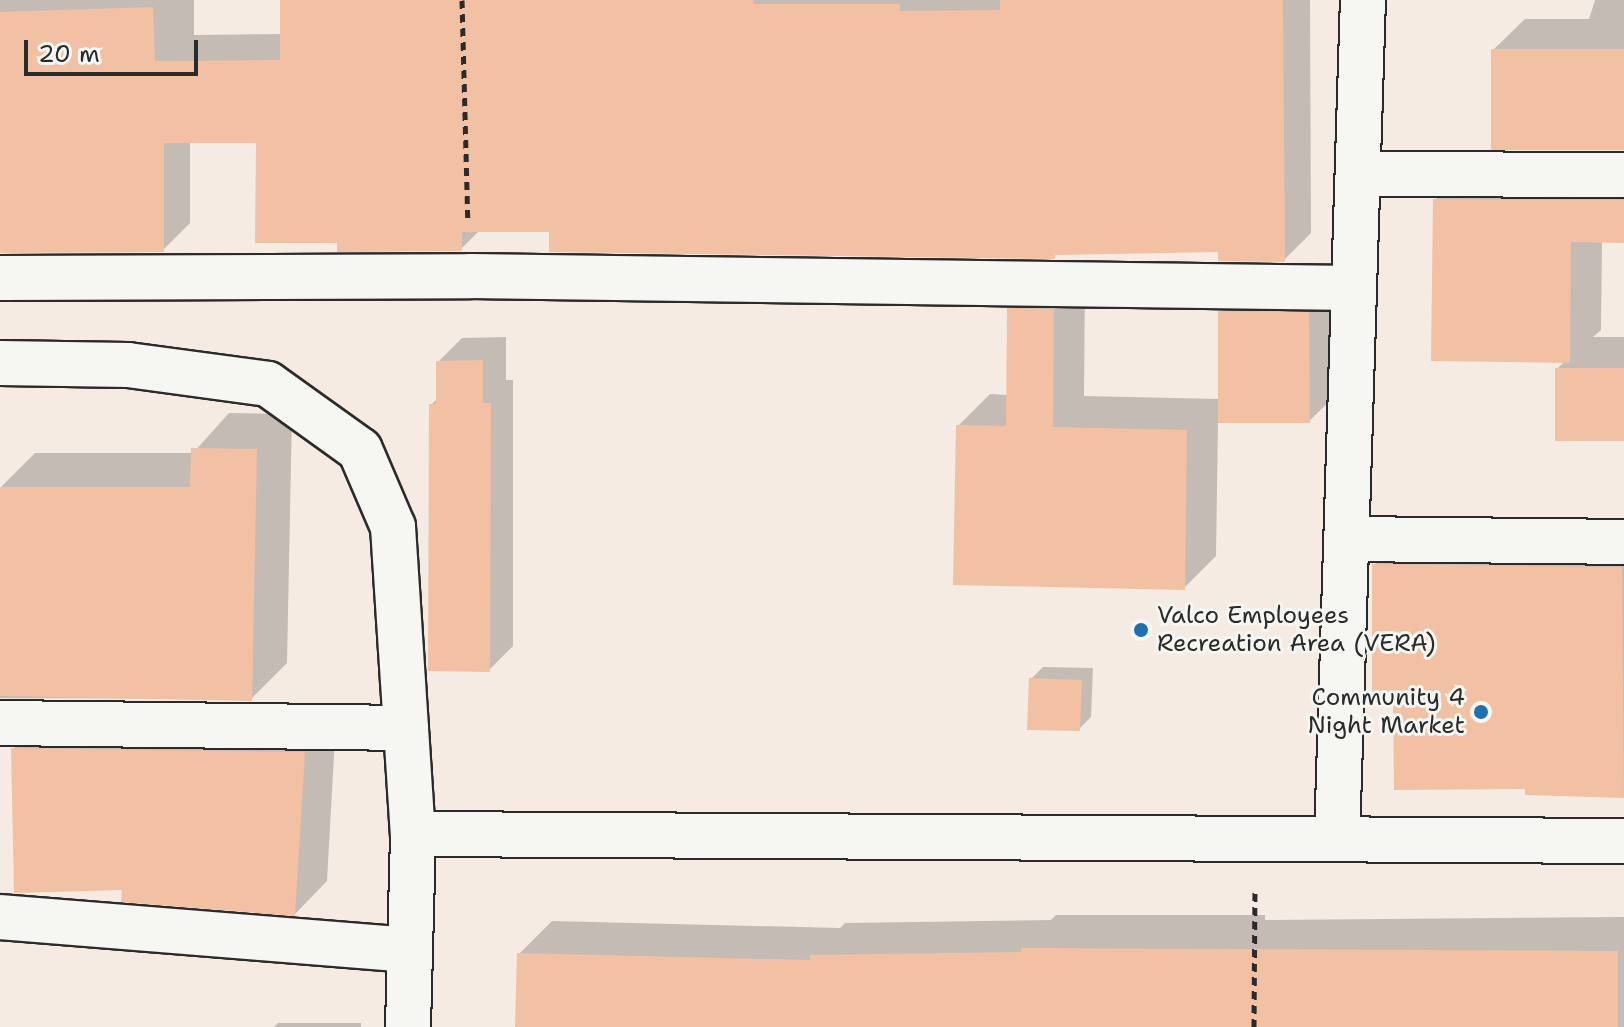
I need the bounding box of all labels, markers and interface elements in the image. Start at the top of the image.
scale bar [28,24,202,74]
text: 20 m [38,38,100,70]
place label: Valco Employees Recreation Area (VERA) [1157,602,1436,658]
marker: Valco Employees Recreation Area (VERA) [1132,621,1150,639]
place label: Community 4 Night Market [1308,684,1465,740]
marker: Community 4 Night Market [1472,703,1490,721]

